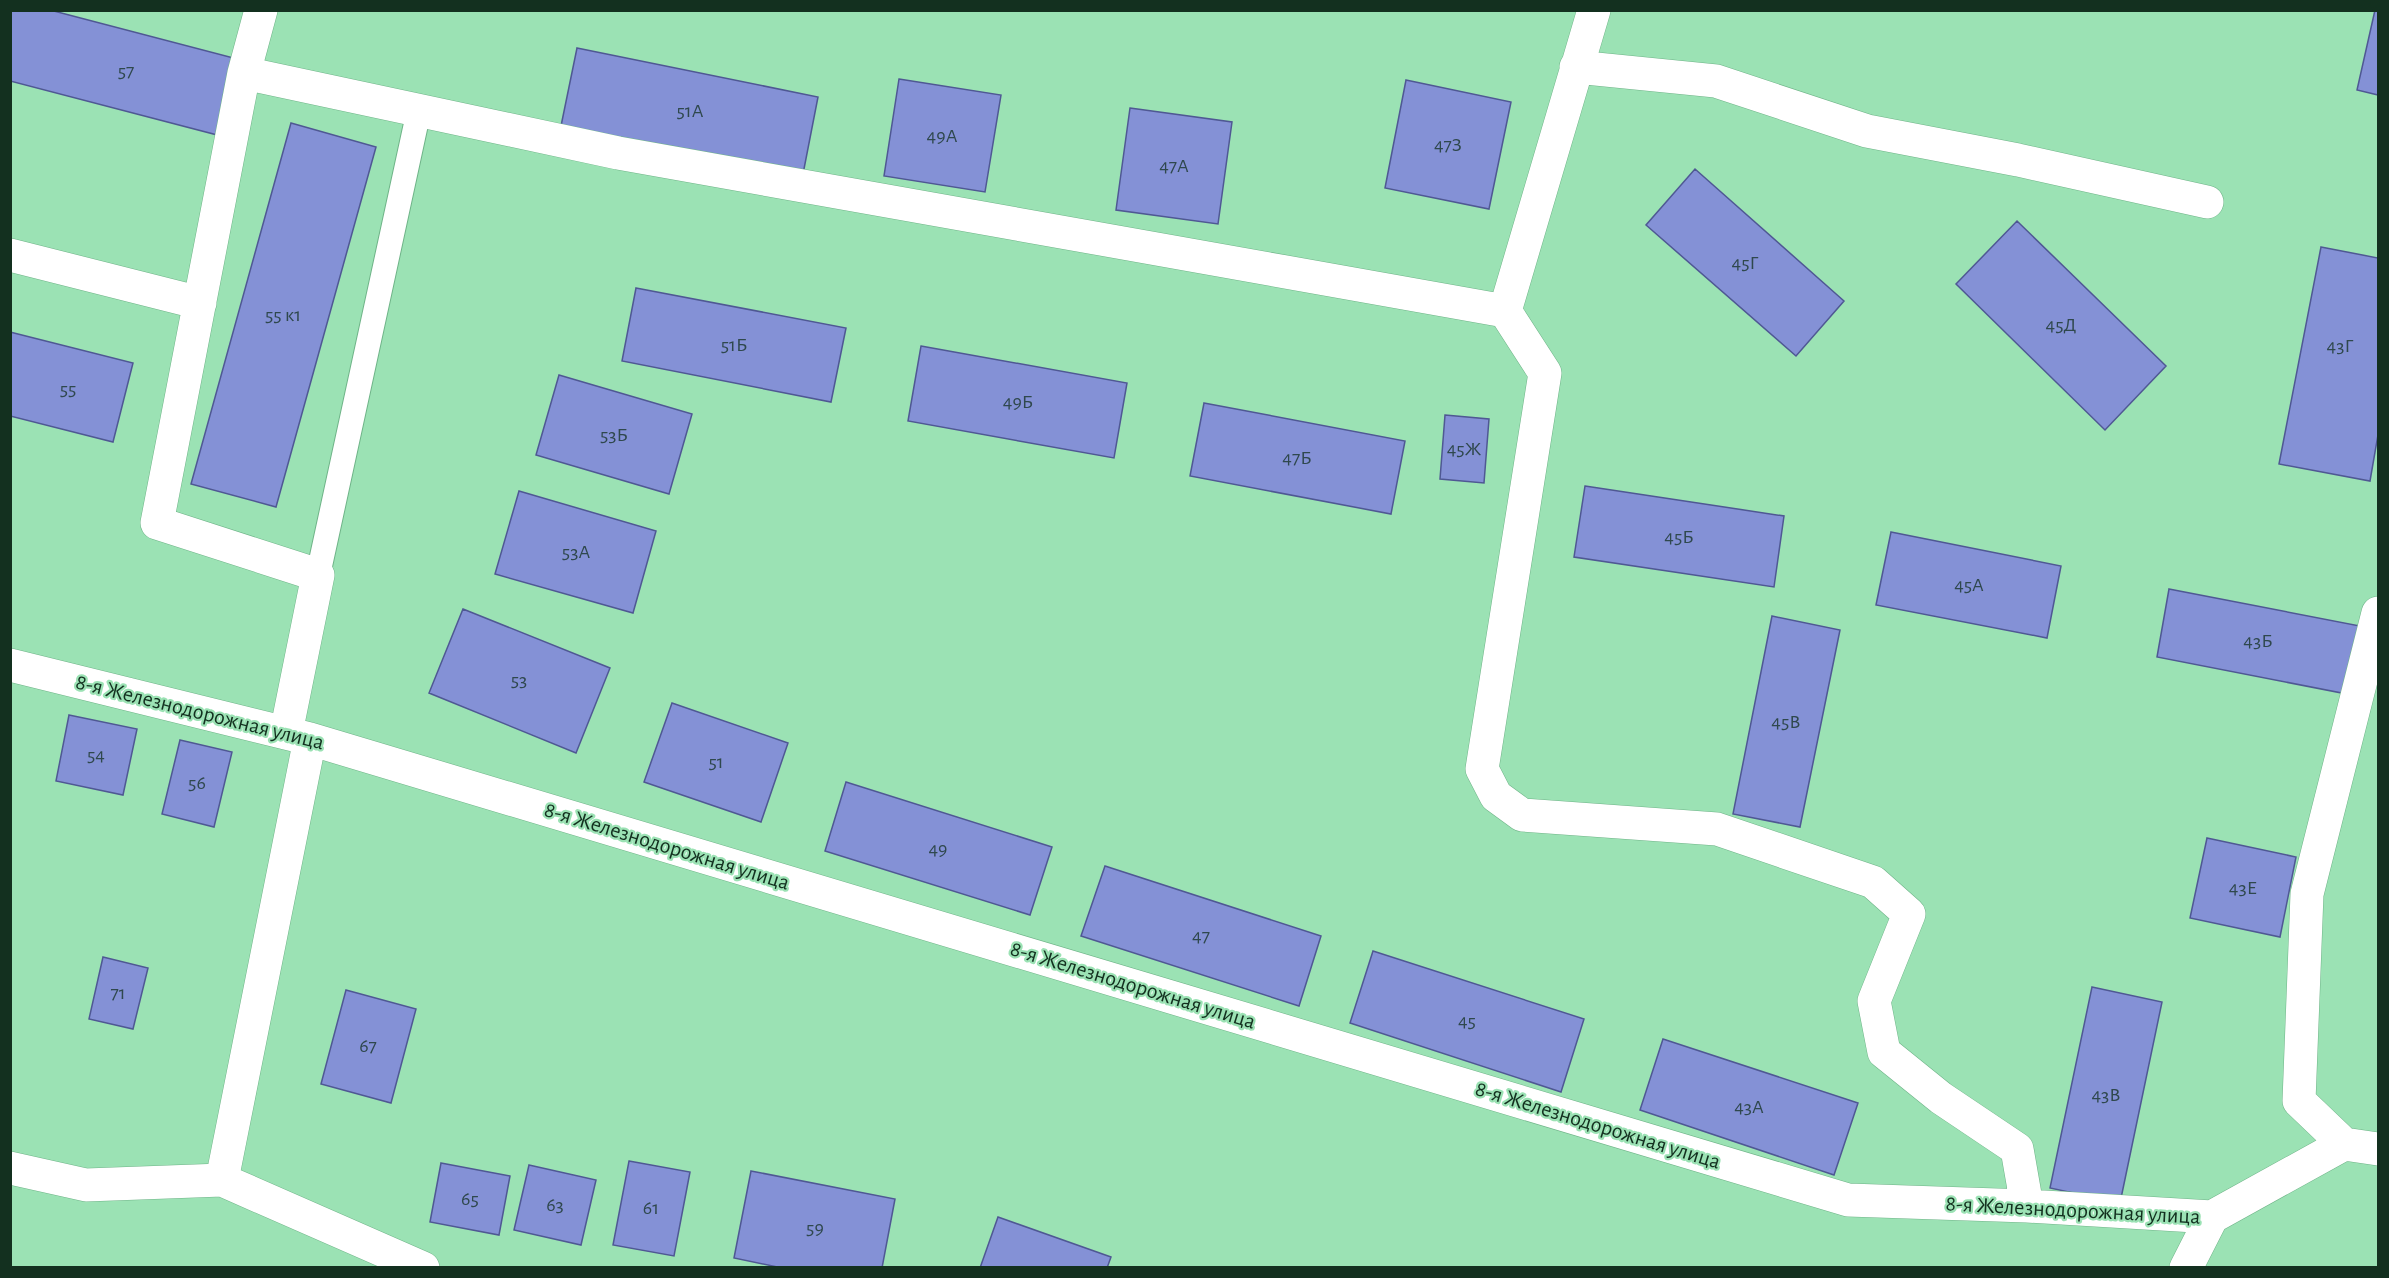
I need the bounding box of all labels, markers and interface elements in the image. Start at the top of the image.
house number: 57 [118,61,134,81]
house number: 51А [677,101,704,121]
house number: 49А [927,126,958,146]
house number: 47З [1434,135,1462,155]
house number: 47А [1159,156,1189,176]
house number: 45Г [1732,253,1758,273]
house number: 55 к1 [265,305,301,325]
house number: 45Д [2046,315,2076,335]
house number: 51Б [721,335,747,355]
house number: 43Г [2327,336,2353,356]
house number: 55 [60,379,76,399]
house number: 49Б [1003,392,1033,412]
house number: 53Б [600,425,628,445]
house number: 45Ж [1447,439,1482,459]
house number: 47Б [1282,448,1312,468]
house number: 45Б [1664,527,1694,547]
house number: 53А [562,542,590,562]
house number: 45А [1954,575,1984,595]
house number: 43Б [2243,631,2273,651]
street label: 8-я Железнодорожная улица [74,670,326,754]
house number: 53 [511,670,527,690]
house number: 45В [1771,712,1801,732]
house number: 54 [87,745,105,765]
house number: 51 [708,752,724,772]
house number: 56 [188,773,206,793]
street label: 8-я Железнодорожная улица [542,798,792,894]
house number: 49 [928,839,948,859]
house number: 43Е [2229,878,2257,898]
house number: 47 [1192,926,1210,946]
street label: 8-я Железнодорожная улица [1008,937,1258,1033]
house number: 71 [110,983,126,1003]
house number: 45 [1458,1011,1476,1031]
house number: 67 [359,1036,377,1056]
street label: 8-я Железнодорожная улица [1473,1077,1723,1173]
house number: 43В [2091,1085,2121,1105]
house number: 43А [1734,1097,1764,1117]
house number: 65 [461,1189,479,1209]
street label: 8-я Железнодорожная улица [1945,1192,2201,1228]
house number: 63 [546,1195,564,1215]
house number: 61 [643,1198,659,1218]
house number: 59 [806,1218,824,1238]

